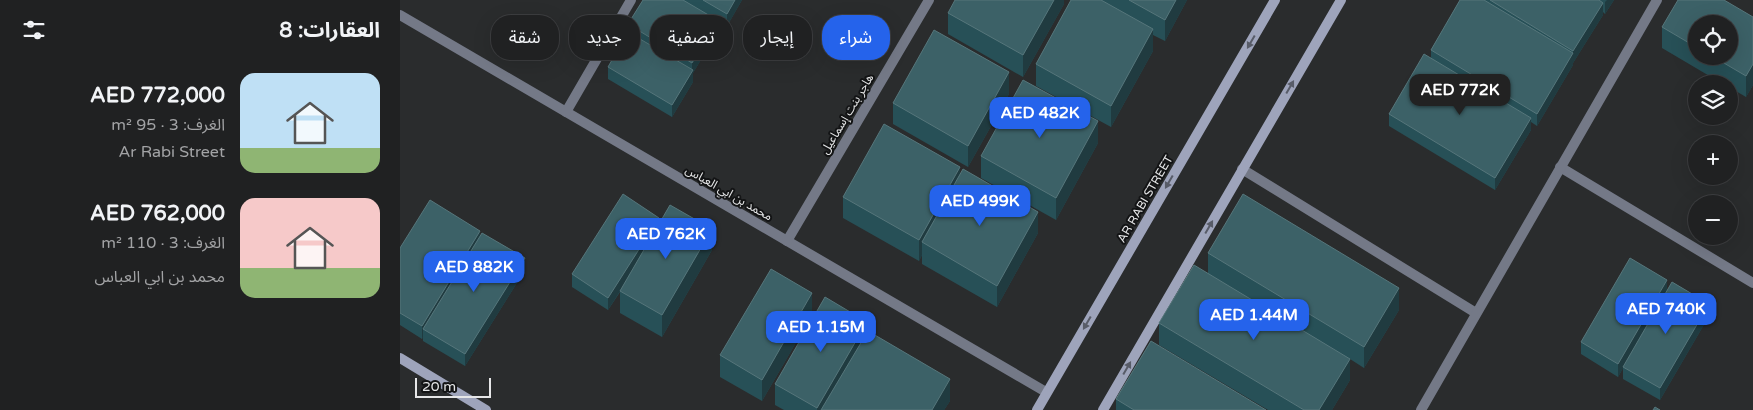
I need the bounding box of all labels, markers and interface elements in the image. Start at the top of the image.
chip: شقة [491,15,559,60]
chip: جديد [569,15,640,60]
chip: تصفية [650,15,733,60]
chip: إيجار [743,15,812,60]
chip: شراء [822,15,890,60]
map controls [1688,15,1738,245]
button: locate [1688,15,1738,65]
icon: filters [20,16,48,44]
text: العقارات: 8 [279,18,380,43]
one-way arrow [1246,36,1255,49]
street label: هاجر بنت إسماعيل [818,71,877,157]
pin: AED 772K [1408,74,1512,116]
button: layers [1688,75,1738,125]
one-way arrow [1286,80,1295,93]
text: AED 772K [1420,80,1500,100]
text: AED 772,000 [90,83,225,108]
icon: home [280,93,340,153]
pin: AED 482K [988,96,1092,139]
text: AED 482K [1000,103,1080,123]
text: الغرف: 3 · 95 m² [111,115,225,135]
button: + [1688,135,1738,185]
text: Ar Rabi Street [119,142,225,162]
street label: AR RABI STREET [1114,152,1176,245]
street label: محمد بن ابي العباس [682,162,775,226]
one-way arrow [1164,176,1173,189]
pin: AED 499K [928,184,1032,227]
text: AED 499K [940,191,1020,211]
button: − [1688,195,1738,245]
text: AED 762,000 [90,201,225,226]
icon: home [280,218,340,278]
pin: AED 762K [614,218,718,260]
one-way arrow [1204,221,1213,234]
text: AED 762K [626,224,706,244]
text: الغرف: 3 · 110 m² [101,233,225,253]
pin: AED 882K [422,250,526,293]
text: AED 882K [434,257,514,277]
text: محمد بن ابي العباس [95,267,225,287]
pin: AED 740K [1614,292,1718,335]
pin: AED 1.44M [1197,298,1311,341]
text: AED 740K [1626,299,1706,319]
text: AED 1.44M [1210,305,1298,325]
pin: AED 1.15M [764,310,878,353]
one-way arrow [1082,316,1091,329]
text: AED 1.15M [777,317,865,337]
one-way arrow [1123,361,1132,374]
scale bar [415,375,491,398]
text: 20 m [422,378,456,395]

